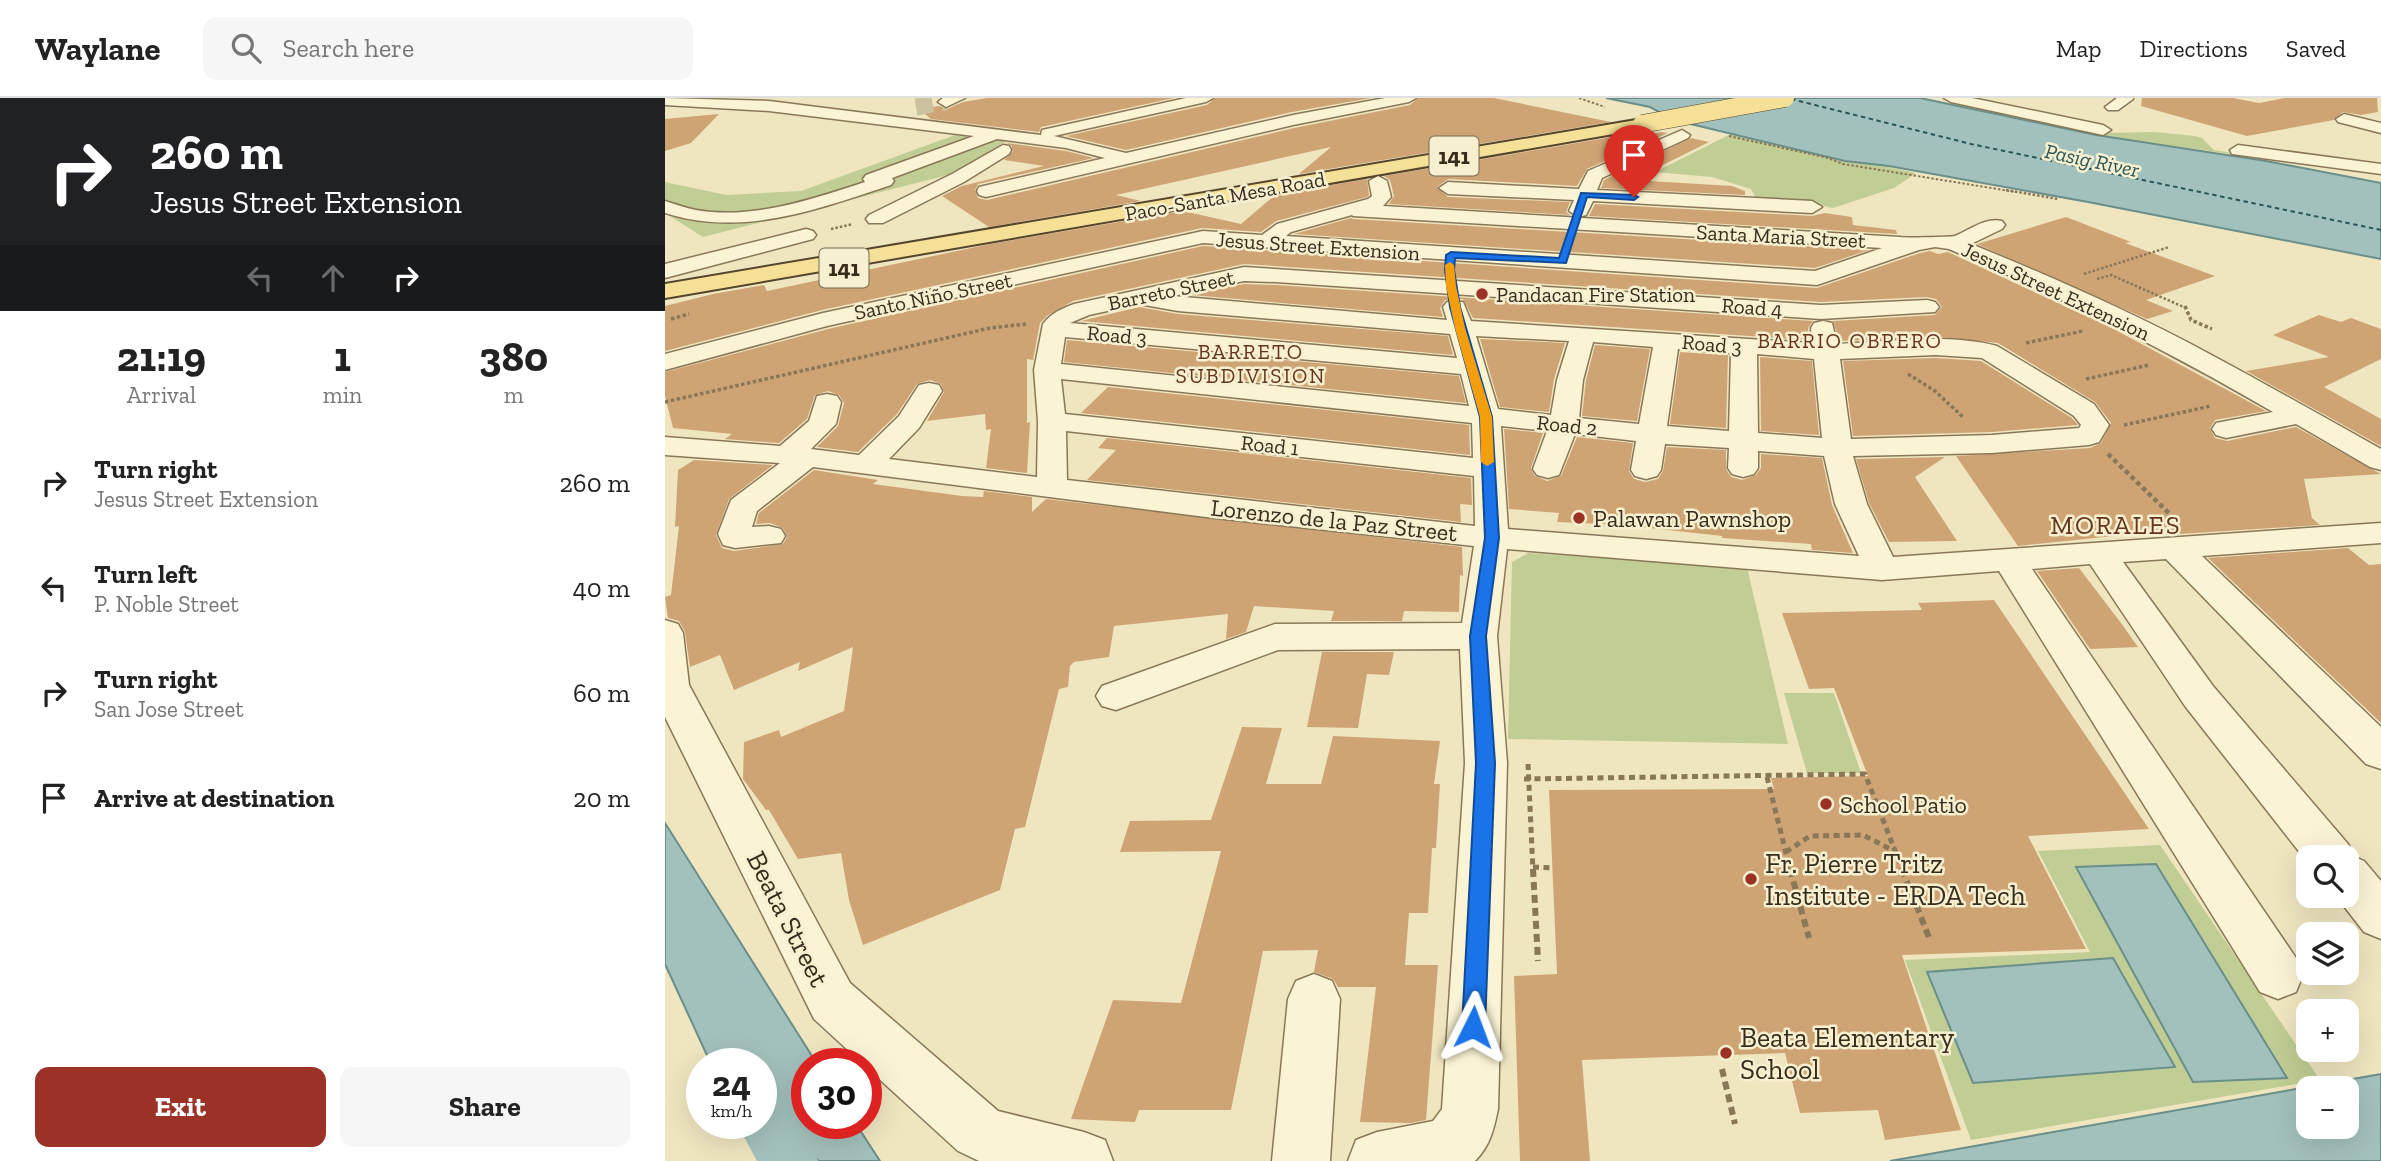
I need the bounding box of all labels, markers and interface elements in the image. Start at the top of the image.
search box [203,17,693,80]
text: Waylane [35,29,161,68]
icon: search [227,29,265,67]
text: Search here [283,32,414,64]
text: Map [2056,34,2102,63]
text: Directions [2140,34,2248,63]
text: Saved [2286,34,2346,63]
text: 260 m [150,123,283,182]
pin [1604,125,1664,197]
icon: right [35,126,126,217]
icon: arrive [1615,136,1653,174]
road number: 141 [1429,137,1479,176]
water label: Pasig River [2043,138,2142,182]
street label: Paco-Santa Mesa Road [1123,166,1328,226]
text: Jesus Street Extension [150,183,462,221]
street label: Santa Maria Street [1696,219,1866,253]
street label: Jesus Street Extension [1215,226,1421,266]
street label: Jesus Street Extension [1958,236,2154,346]
road number: 141 [819,248,869,288]
icon: left [241,259,279,297]
icon: ahead [314,259,352,297]
icon: right [387,259,425,297]
street label: Barreto Street [1105,264,1237,316]
street label: Santo Niño Street [852,267,1014,325]
place label: Pandacan Fire Station [1496,282,1695,307]
marker: Pandacan Fire Station [1474,286,1490,302]
street label: Road 4 [1721,292,1783,322]
street label: Road 3 [1086,320,1148,350]
district label: BARRIO OBRERO [1757,328,1943,353]
street label: Road 3 [1681,329,1743,359]
text: 21:19 [117,331,206,382]
text: 1 [334,331,351,382]
text: 380 [479,331,548,382]
district label: BARRETO SUBDIVISION [1176,339,1326,388]
text: Arrival [127,381,196,409]
text: min [323,381,362,409]
text: m [504,381,524,409]
street label: Road 2 [1535,409,1599,441]
street label: Road 1 [1240,430,1300,460]
text: Turn right [94,453,217,485]
icon: right [35,464,73,502]
text: 260 m [559,467,630,499]
text: Jesus Street Extension [94,485,318,513]
street label: Lorenzo de la Paz Street [1209,493,1459,547]
place label: Palawan Pawnshop [1593,504,1791,533]
district label: MORALES [2050,509,2182,541]
marker: Palawan Pawnshop [1571,510,1587,526]
text: Turn left [94,558,197,590]
icon: left [35,569,73,607]
text: 40 m [573,572,630,604]
text: P. Noble Street [94,590,239,618]
text: Turn right [94,663,217,695]
icon: right [35,674,73,712]
text: 60 m [573,677,630,709]
text: San Jose Street [94,695,244,723]
icon: arrive [35,779,73,817]
text: Arrive at destination [94,782,334,814]
text: 20 m [573,782,630,814]
place label: School Patio [1840,790,1967,819]
marker: School Patio [1818,796,1834,812]
map controls [2296,845,2359,1139]
button: search [2296,845,2359,908]
street label: Beata Street [740,846,836,993]
place label: Fr. Pierre Tritz Institute - ERDA Tech [1765,847,2026,912]
marker: Fr. Pierre Tritz Institute - ERDA Tech [1743,871,1759,887]
button: layers [2296,922,2359,985]
position arrow [1436,990,1510,1064]
button: + [2296,999,2359,1062]
place label: Beata Elementary School [1740,1021,1955,1086]
marker: Beata Elementary School [1718,1045,1734,1061]
speed limit sign: 30 [791,1048,882,1139]
text: 24 [712,1063,751,1105]
button: Exit [35,1067,326,1147]
button: Share [340,1067,630,1147]
button: − [2296,1076,2359,1139]
text: km/h [711,1100,752,1122]

